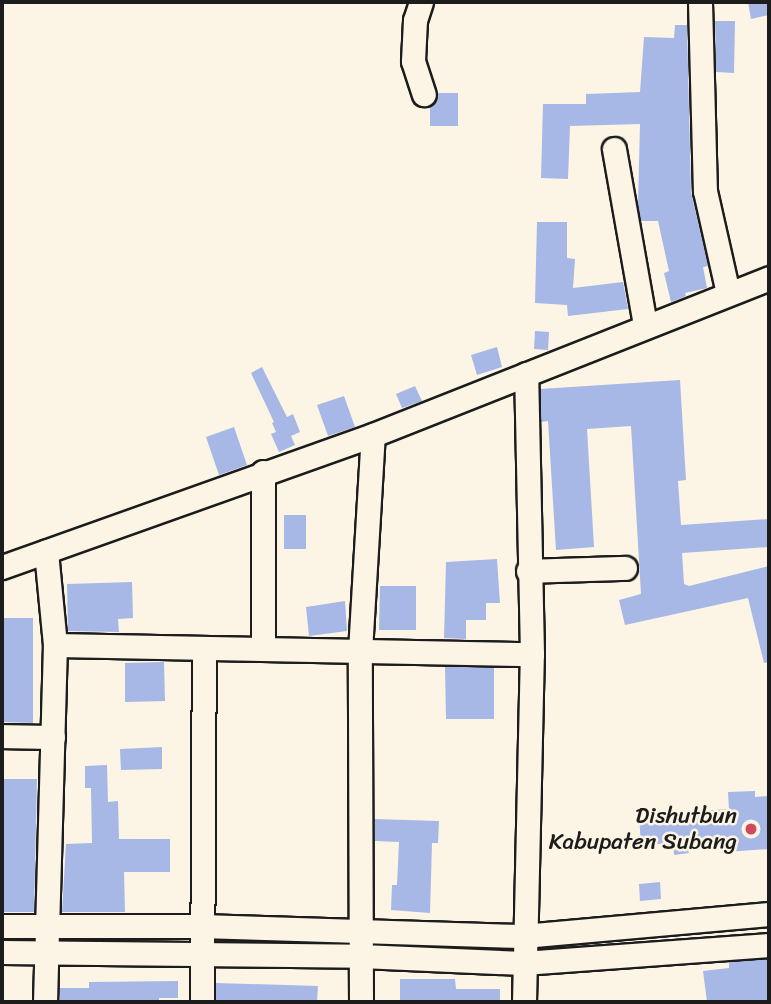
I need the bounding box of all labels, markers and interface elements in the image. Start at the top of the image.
place label: Dishutbun Kabupaten Subang [548,802,737,856]
marker: Dishutbun Kabupaten Subang [743,821,759,837]

